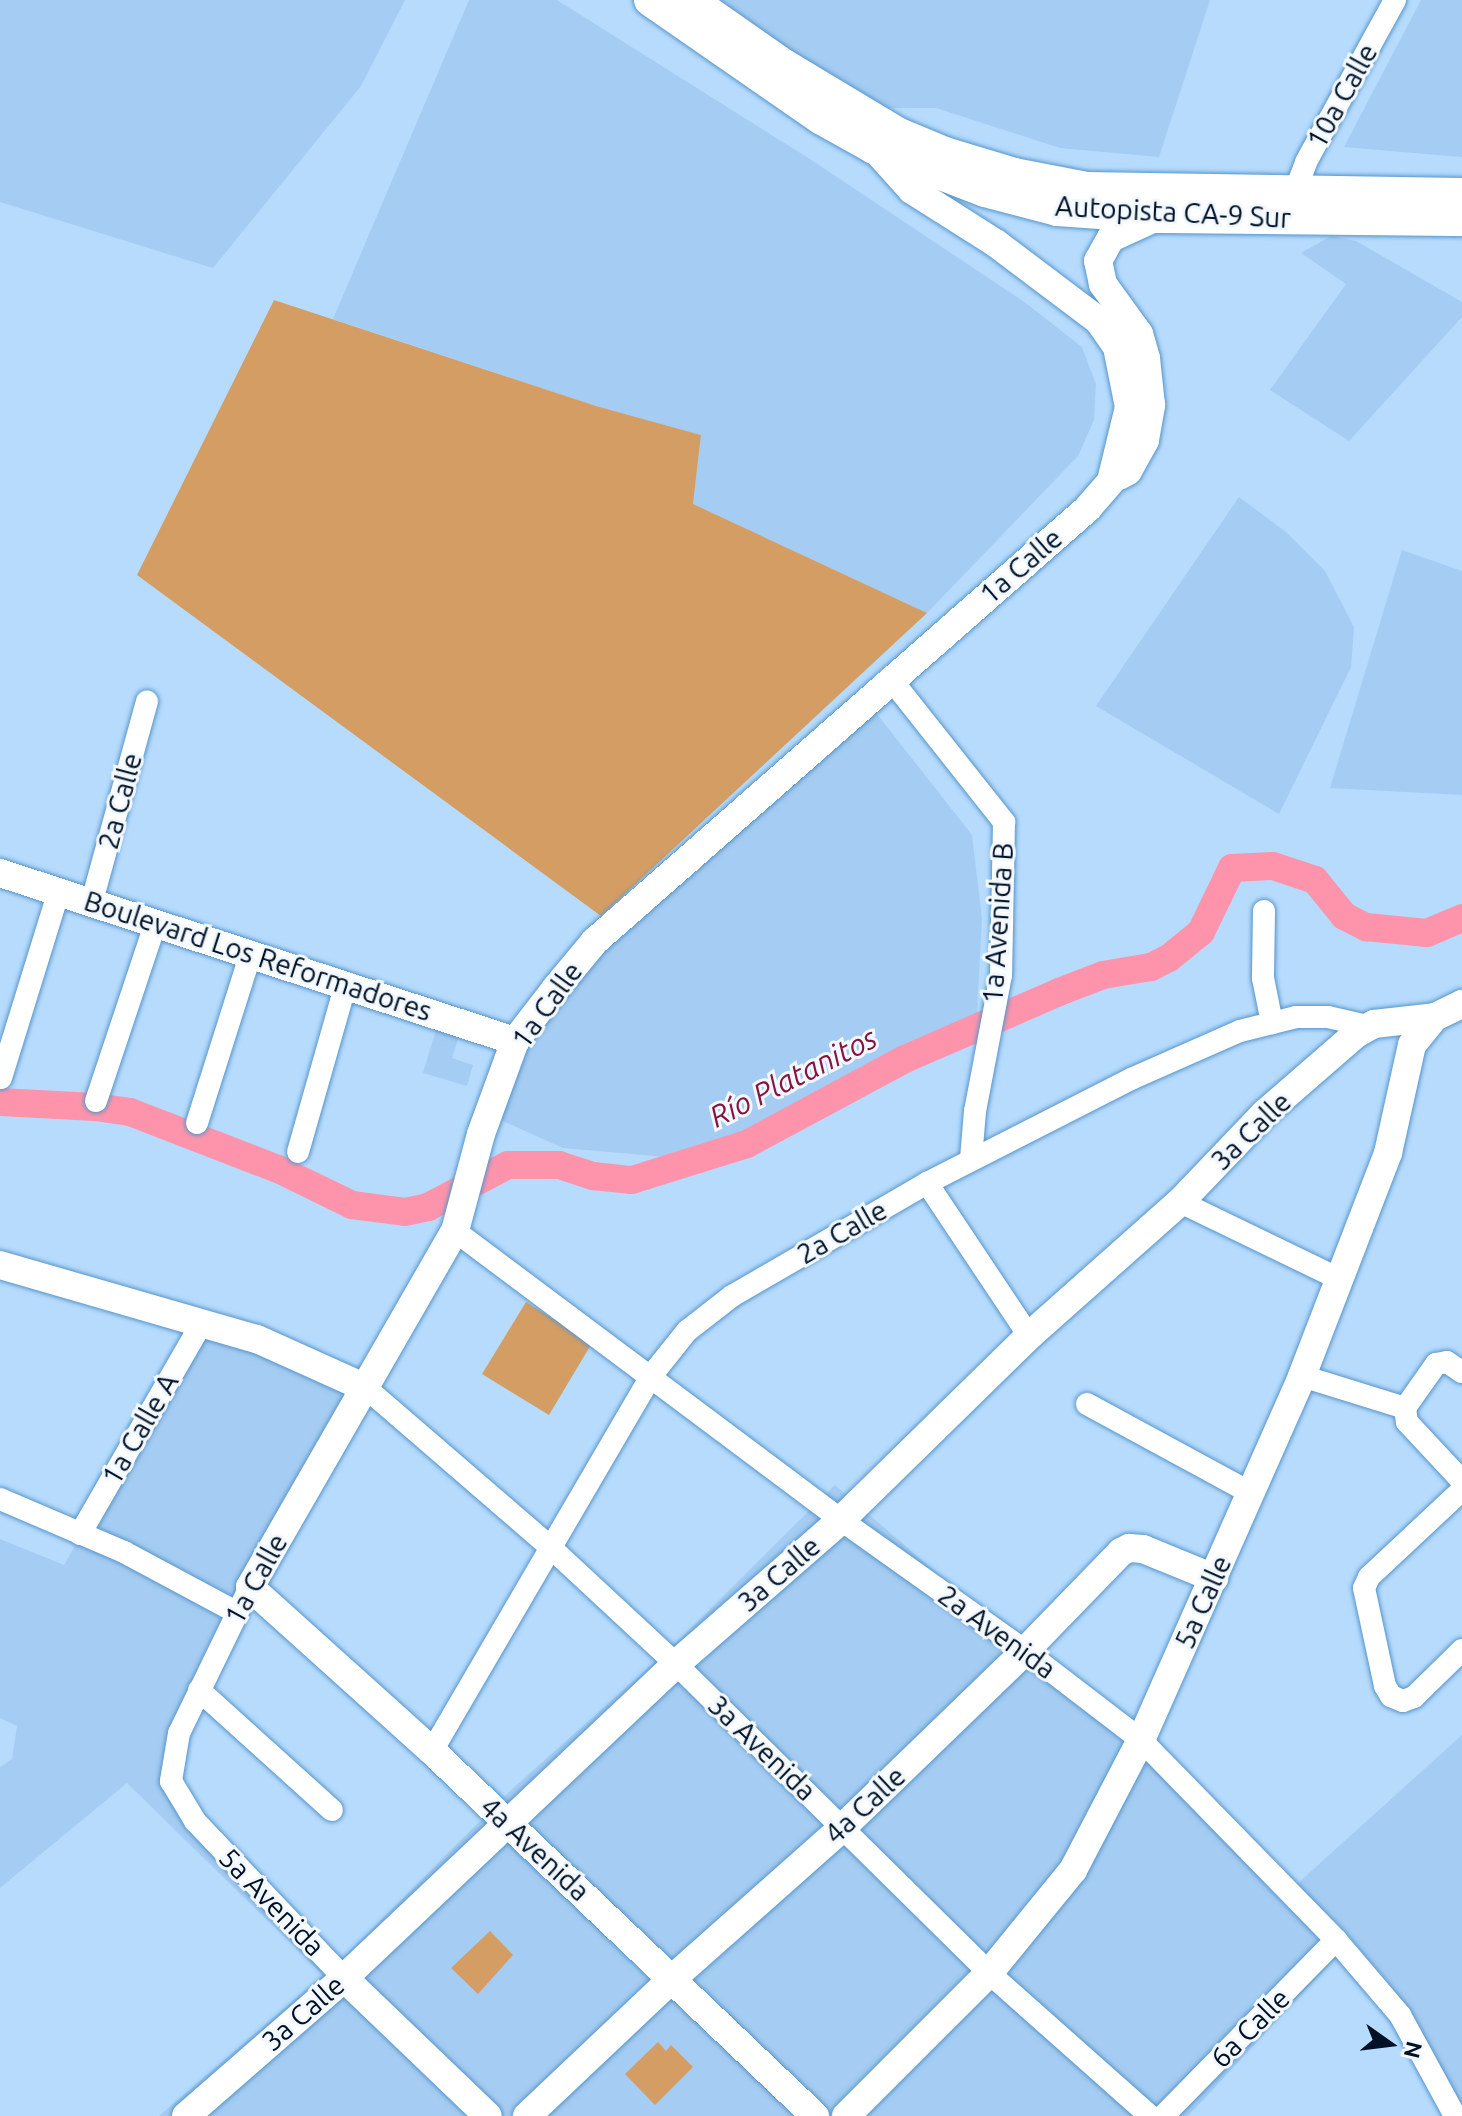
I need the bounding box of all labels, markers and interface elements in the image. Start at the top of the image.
street label: 10a Calle [1300,38,1384,154]
street label: Autopista CA-9 Sur [1054,189,1292,235]
street label: 1a Calle [973,521,1069,611]
street label: 2a Calle [91,749,149,853]
street label: 1a Avenida B [976,841,1020,1005]
street label: Boulevard Los Reformadores [80,884,436,1028]
street label: 1a Calle [505,955,589,1055]
water label: Río Platanitos [703,1019,883,1135]
street label: 3a Calle [1204,1085,1298,1177]
street label: 2a Calle [791,1193,893,1271]
street label: 1a Calle A [95,1367,185,1491]
street label: 1a Calle [217,1528,295,1630]
street label: 3a Calle [731,1529,827,1619]
street label: 5a Calle [1168,1550,1238,1654]
street label: 2a Avenida [932,1578,1062,1686]
street label: 3a Avenida [701,1688,823,1808]
street label: 4a Calle [818,1759,912,1851]
street label: 4a Avenida [473,1790,597,1908]
street label: 5a Avenida [212,1841,332,1963]
street label: 3a Calle [255,1968,351,2058]
street label: 6a Calle [1203,1981,1297,2075]
north arrow [1350,2004,1430,2084]
text: N [1400,2039,1428,2061]

